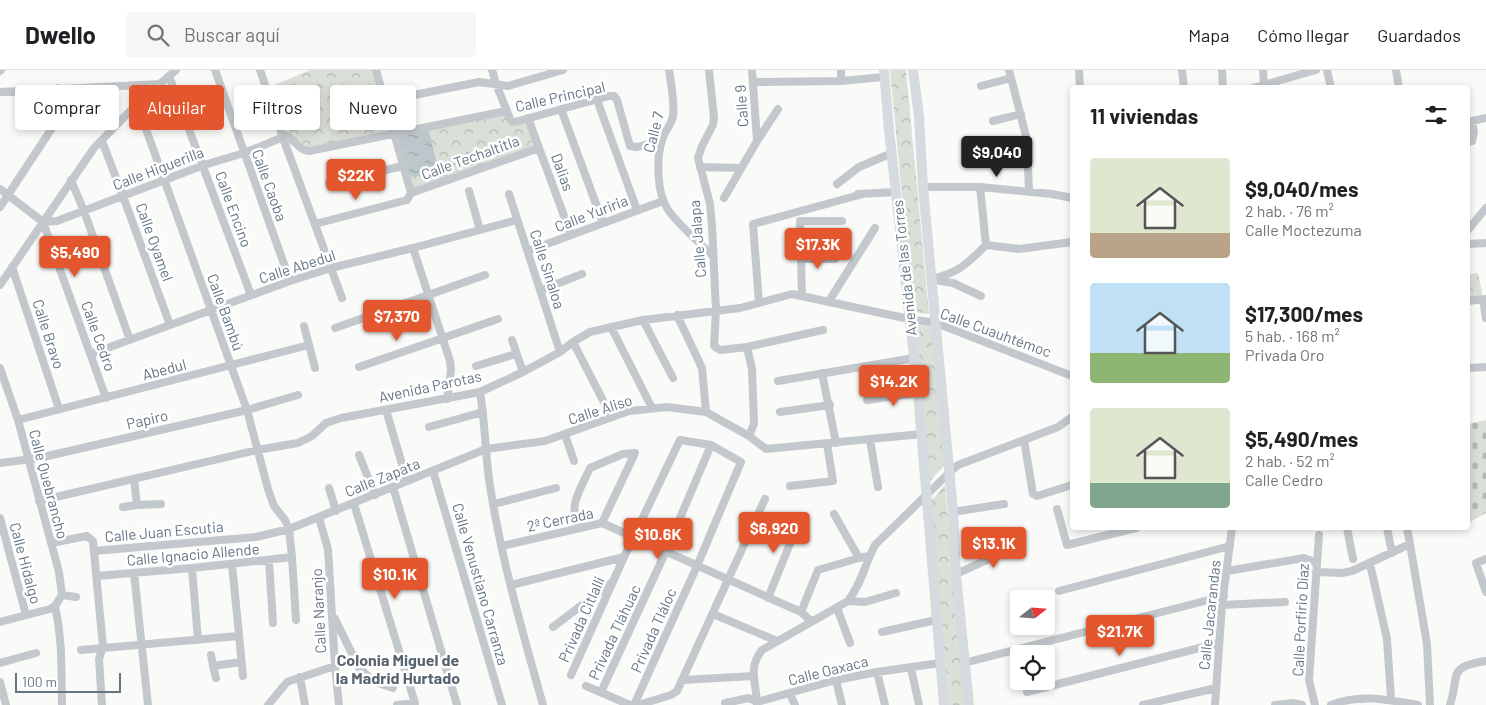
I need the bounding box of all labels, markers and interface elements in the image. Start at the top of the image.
search box [126,12,476,57]
text: Dwello [25,20,96,49]
icon: search [144,21,172,49]
text: Buscar aquí [184,23,280,46]
text: Mapa [1188,24,1229,46]
text: Cómo llegar [1257,24,1349,46]
text: Guardados [1377,24,1461,46]
street label: Calle Principal [513,77,607,115]
street label: Calle 9 [731,84,751,128]
chip: Comprar [15,85,119,130]
chip: Alquilar [129,85,224,130]
chip: Filtros [234,85,320,130]
chip: Nuevo [330,85,416,130]
icon: filters [1422,101,1450,129]
text: 11 viviendas [1090,103,1198,128]
street label: Calle 7 [639,110,667,154]
street label: Calle Techaltitla [419,131,521,183]
pin: $9,040 [956,136,1038,178]
street label: Calle Higuerilla [110,142,206,194]
text: $9,040 [972,142,1022,161]
street label: Calle Caoba [249,147,291,223]
street label: Dalias [548,151,578,193]
pin: $22K [326,158,386,201]
text: $22K [337,165,375,184]
street label: Calle Encino [212,169,256,249]
text: $9,040/mes [1245,176,1358,201]
icon: home [1130,178,1190,238]
street label: Calle Yuriria [552,191,630,235]
street label: Calle Jalapa [685,199,709,279]
street label: Avenida de las Torres [888,199,920,337]
street label: Calle Oyamel [133,200,177,284]
text: 2 hab. · 76 m² [1245,201,1334,220]
text: Calle Moctezuma [1245,220,1362,239]
street label: Calle Sinaloa [527,227,569,311]
pin: $17.3K [777,228,859,270]
text: $17.3K [796,234,840,253]
pin: $5,490 [34,236,116,278]
text: $5,490 [50,242,100,261]
street label: Calle Abedul [256,245,338,287]
street label: Calle Bambú [204,271,248,353]
street label: Calle Bravo [29,297,69,371]
street label: Calle Cedro [78,298,120,374]
pin: $7,370 [356,300,438,342]
text: $17,300/mes [1245,301,1363,326]
icon: home [1130,303,1190,363]
street label: Calle Cuauhtémoc [938,304,1054,361]
text: $7,370 [374,306,420,325]
text: 5 hab. · 168 m² [1245,326,1340,345]
text: Privada Oro [1245,345,1325,364]
street label: Abedul [140,354,188,384]
pin: $14.2K [853,364,935,407]
street label: Avenida Parotas [377,366,483,406]
text: $14.2K [870,371,918,390]
street label: Calle Aliso [566,390,634,428]
street label: Papiro [124,405,170,433]
text: $5,490/mes [1245,426,1358,451]
street label: Calle Quebrancho [26,427,72,541]
icon: home [1130,428,1190,488]
text: 2 hab. · 52 m² [1245,451,1335,470]
street label: Calle Zapata [342,454,422,500]
text: Calle Cedro [1245,470,1323,489]
street label: Calle Venustiano Carranza [449,501,513,667]
street label: 2ª Cerrada [525,503,595,535]
pin: $6,920 [733,512,815,554]
street label: Calle Juan Escutia [104,517,224,545]
pin: $10.6K [617,518,699,560]
text: $6,920 [750,518,798,537]
street label: Calle Hidalgo [6,520,46,606]
text: $10.6K [635,524,681,543]
pin: $13.1K [953,526,1035,569]
text: $13.1K [972,533,1016,552]
street label: Calle Ignacio Allende [126,539,260,569]
pin: $10.1K [354,558,436,600]
street label: Calle Jacarandas [1194,559,1224,671]
street label: Calle Porfirio Díaz [1288,563,1312,677]
text: $10.1K [373,564,417,583]
street label: Calle Naranjo [307,568,329,654]
street label: Privada Citlalli [554,573,608,665]
street label: Privada Tláhuac [584,581,644,682]
street label: Privada Tláloc [626,585,680,675]
north arrow [1010,590,1055,635]
map controls [1010,590,1055,690]
pin: $21.7K [1079,614,1161,657]
text: $21.7K [1097,621,1143,640]
button: locate [1010,645,1055,690]
district label: Colonia Miguel de la Madrid Hurtado [336,650,460,687]
street label: Calle Oaxaca [786,651,870,689]
scale bar [15,670,121,693]
text: 100 m [22,673,57,690]

